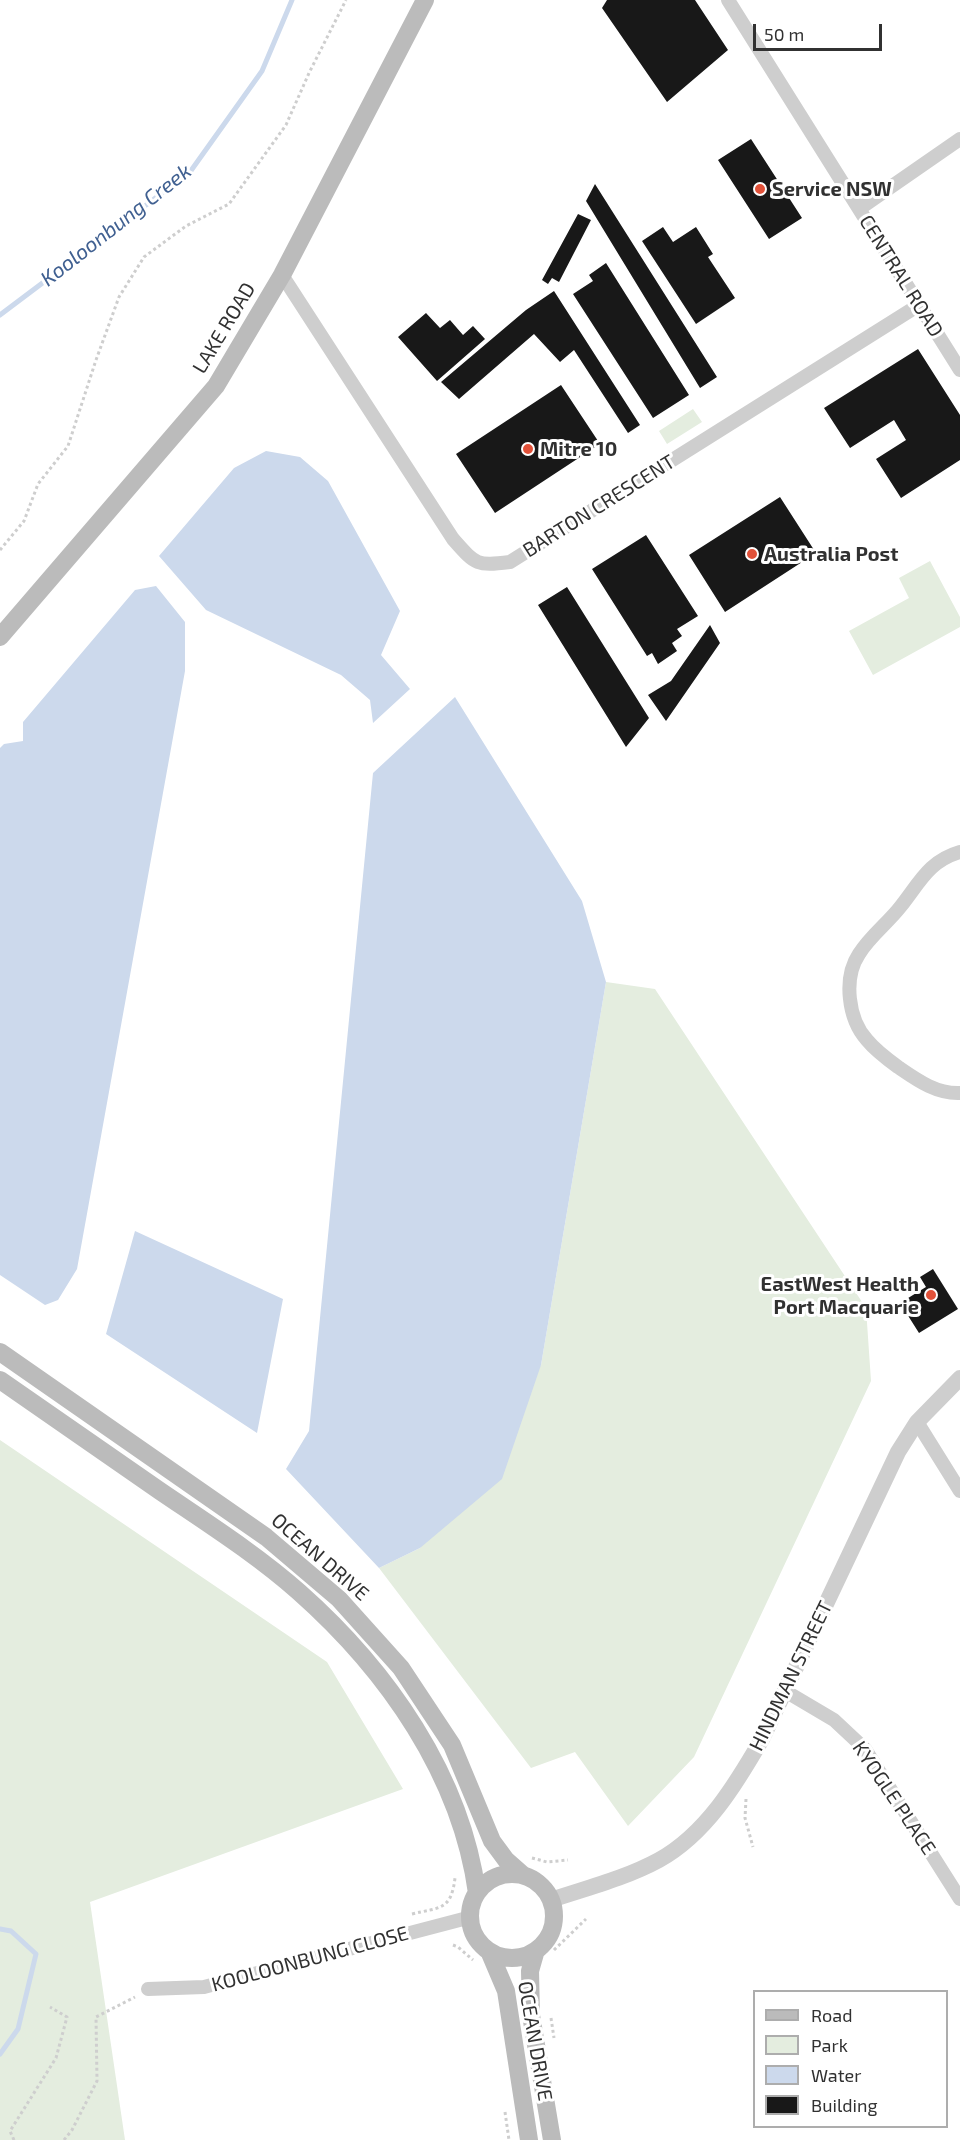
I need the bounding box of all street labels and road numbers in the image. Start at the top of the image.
street label: CENTRAL ROAD [854,211,948,341]
street label: LAKE ROAD [188,278,260,378]
street label: BARTON CRESCENT [519,450,679,562]
street label: OCEAN DRIVE [266,1508,374,1606]
street label: HINDMAN STREET [744,1597,838,1755]
street label: KYOGLE PLACE [847,1737,941,1859]
street label: KOOLOONBUNG CLOSE [209,1921,411,1997]
street label: OCEAN DRIVE [513,1979,557,2103]

